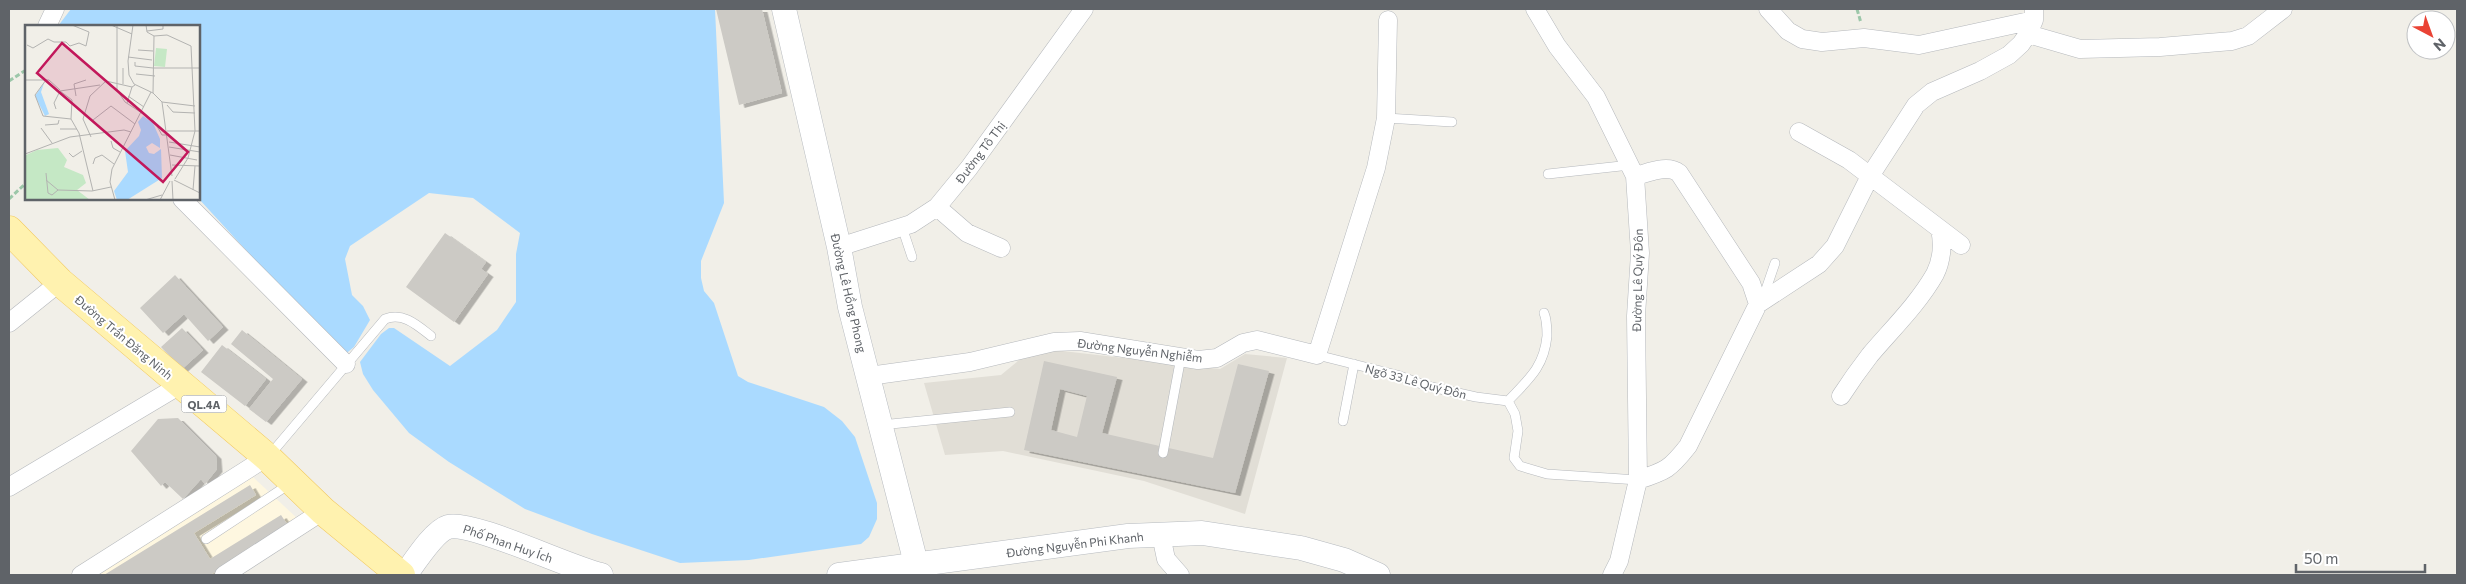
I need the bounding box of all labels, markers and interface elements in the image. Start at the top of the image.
north arrow [2406,10,2456,60]
inset map [25,25,200,200]
text: N [2430,35,2449,55]
street label: Đường Tô Thị [952,118,1008,186]
street label: Đường Lê Quý Đôn [1629,228,1645,333]
street label: Đường Lê Hồng Phong [828,231,870,354]
street label: Đường Trần Đăng Ninh [72,291,176,382]
street label: Đường Nguyễn Nghiễm [1076,335,1203,365]
street label: Ngõ 33 Lê Quý Đôn [1364,361,1468,401]
road number: QL.4A [182,396,226,412]
street label: Phố Phan Huy Ích [461,521,555,565]
street label: Đường Nguyễn Phi Khanh [1005,529,1144,559]
scale bar [2296,542,2425,574]
text: 50 m [2304,549,2338,567]

